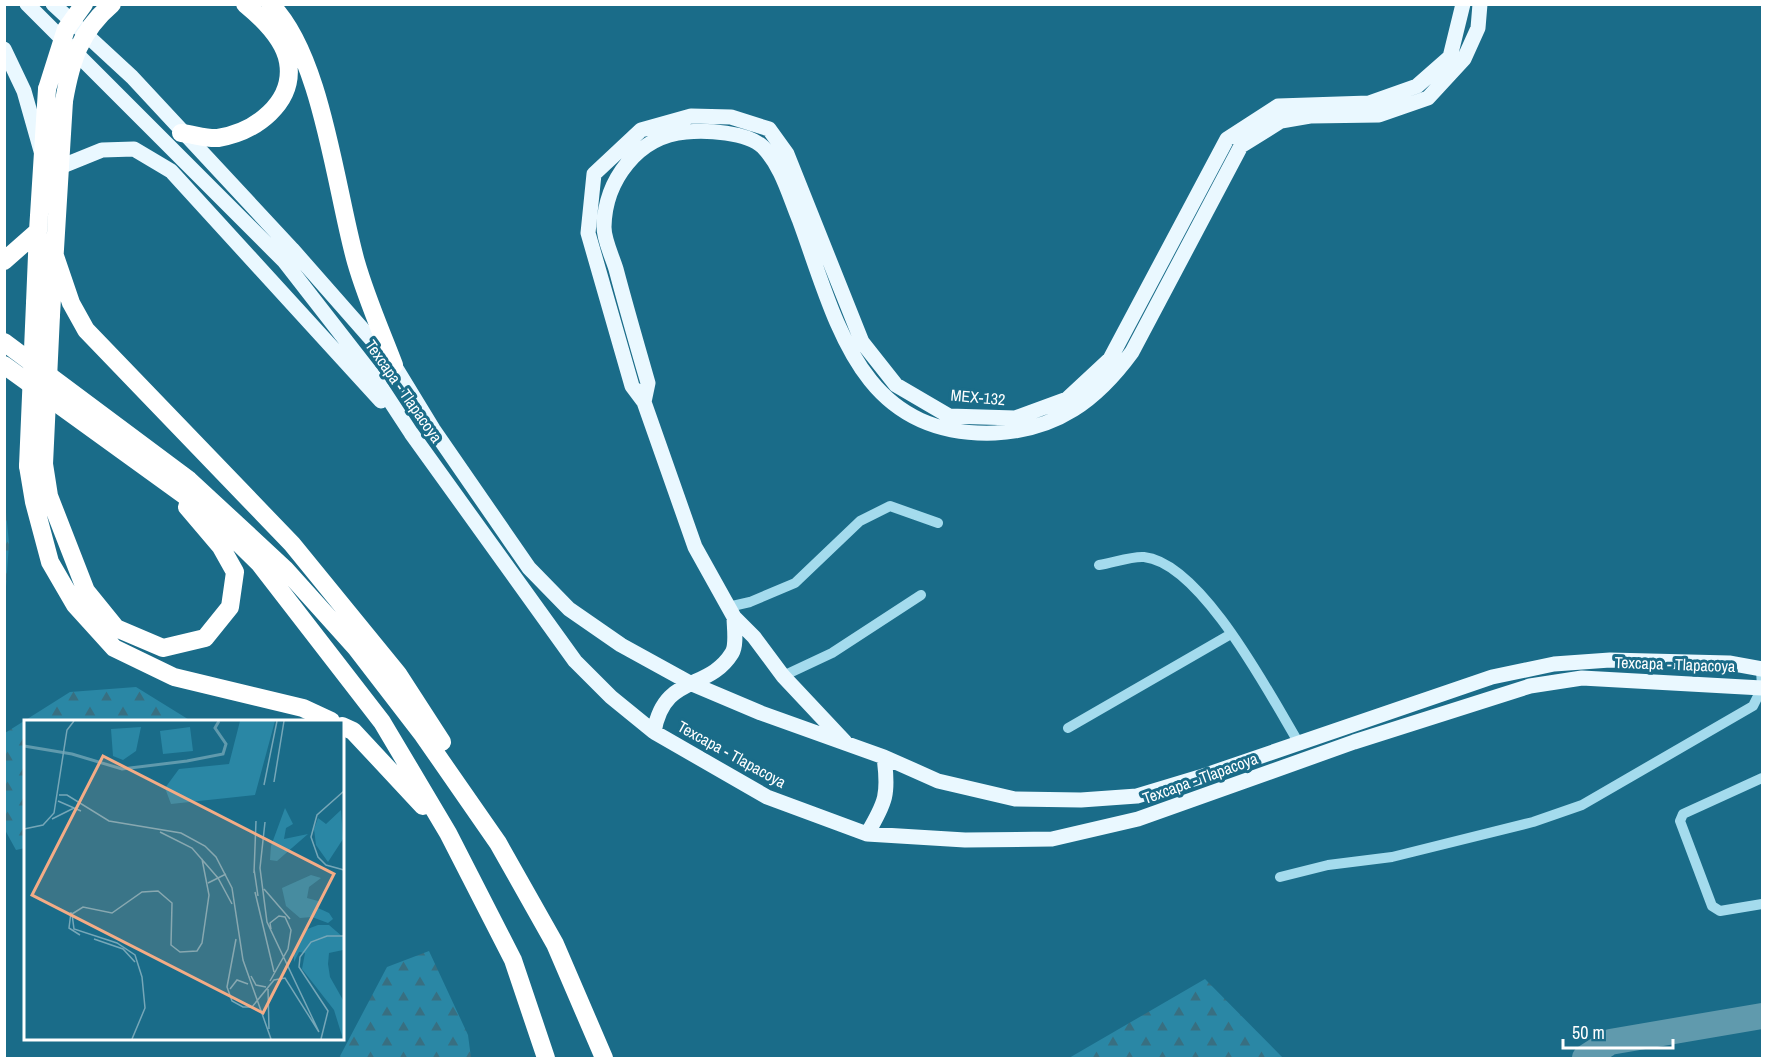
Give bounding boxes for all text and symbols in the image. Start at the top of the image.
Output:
street label: Texcapa - Tlapacoya [360,335,448,447]
street label: MEX-132 [950,384,1006,410]
street label: Texcapa - Tlapacoya [1614,651,1736,677]
street label: Texcapa - Tlapacoya [674,715,791,793]
inset map [24,720,344,1039]
street label: Texcapa - Tlapacoya [1139,747,1261,809]
scale bar [1563,1012,1672,1050]
text: 50 m [1572,1020,1605,1045]

